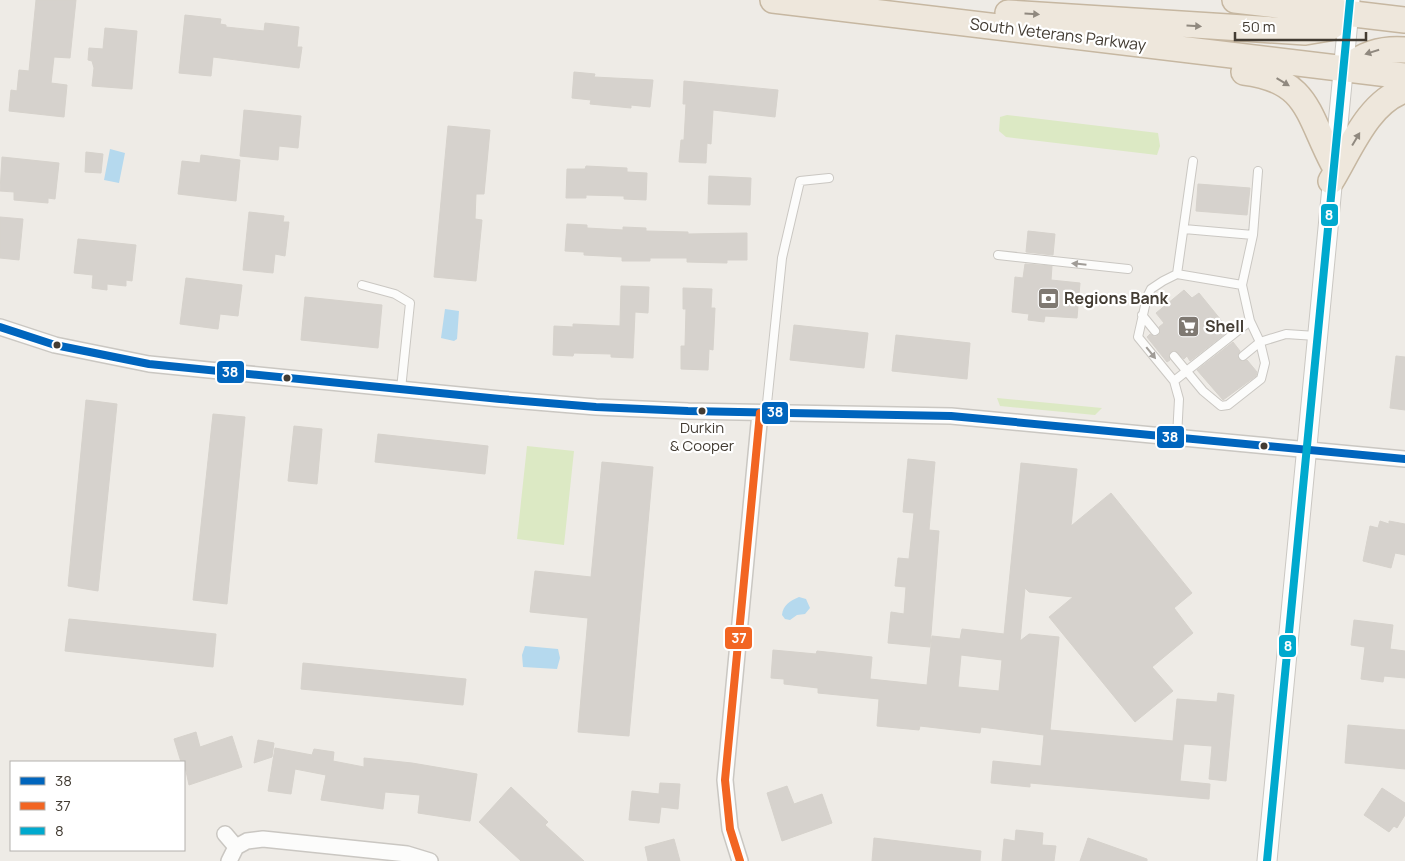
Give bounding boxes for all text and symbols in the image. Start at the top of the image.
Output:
scale bar [1235,10,1366,42]
one-way arrow [1024,11,1040,19]
street label: South Veterans Parkway [969,12,1148,56]
text: 50 m [1242,16,1276,37]
one-way arrow [1186,22,1202,30]
one-way arrow [1364,49,1379,57]
one-way arrow [1276,78,1289,87]
one-way arrow [1352,133,1361,146]
line badge: 8 [1320,203,1339,227]
text: 8 [1325,205,1333,224]
one-way arrow [1071,260,1087,268]
bank icon: Regions Bank [1036,286,1060,310]
place label: Regions Bank [1064,287,1169,309]
supermarket icon: Shell [1177,314,1201,338]
place label: Shell [1205,315,1244,337]
unlabelled marker [52,340,62,350]
one-way arrow [1146,347,1157,360]
line badge: 38 [216,360,245,384]
text: 38 [222,362,238,381]
unlabelled marker [282,373,292,383]
line badge: 38 [761,401,789,425]
text: 38 [767,402,783,421]
marker: Durkin & Cooper [697,406,707,416]
place label: Durkin & Cooper [670,417,735,456]
line badge: 38 [1156,425,1185,449]
text: 38 [1162,427,1178,446]
unlabelled marker [1259,441,1269,451]
line badge: 37 [724,626,753,650]
text: 37 [731,628,747,647]
line badge: 8 [1278,634,1297,658]
text: 8 [1284,636,1292,655]
legend [10,761,185,851]
text: 38 [55,770,72,791]
text: 37 [55,795,71,816]
text: 8 [55,820,64,841]

